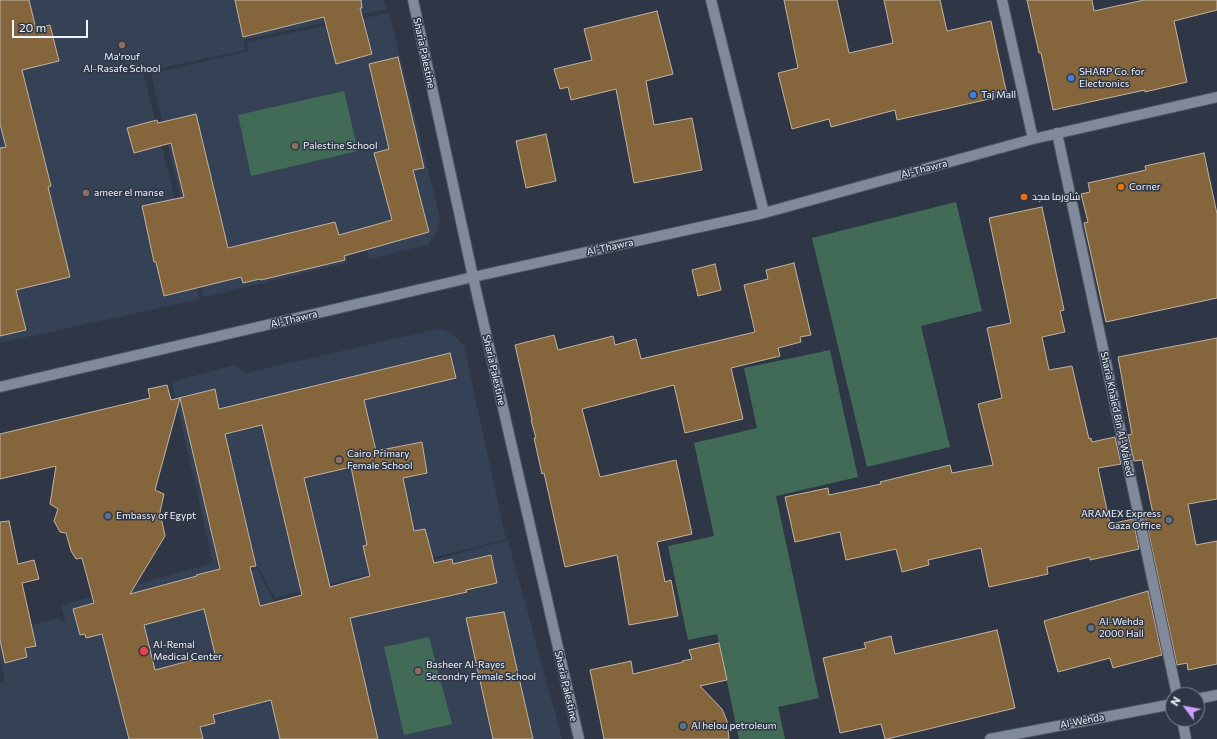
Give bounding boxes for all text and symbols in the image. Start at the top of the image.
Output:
scale bar [14,12,90,38]
street label: Sharia Palestine [411,17,437,89]
text: 20 m [19,20,46,34]
marker: Ma'rouf Al-Rasafe School [117,40,127,50]
place label: Ma'rouf Al-Rasafe School [83,51,161,74]
place label: SHARP Co. for Electronics [1079,66,1145,90]
marker: SHARP Co. for Electronics [1066,73,1076,83]
place label: Taj Mall [981,89,1016,101]
marker: Taj Mall [968,90,978,100]
place label: Palestine School [303,140,377,152]
marker: Palestine School [290,141,300,151]
street label: Al-Thawra [900,157,948,181]
place label: Corner [1129,181,1161,193]
marker: Corner [1116,182,1126,192]
place label: ameer el manse [94,187,164,199]
marker: ameer el manse [81,188,91,198]
place label: شاورما مجد [1032,191,1080,203]
marker: شاورما مجد [1019,192,1029,202]
street label: Al-Thawra [586,236,634,258]
street label: Al-Thawra [270,308,318,330]
street label: Sharia Palestine [480,334,508,406]
street label: Sharia Khaled Bin Al-Waleed [1098,350,1136,478]
place label: Cairo Primary Female School [347,448,413,472]
marker: Cairo Primary Female School [334,455,344,465]
place label: ARAMEX Express Gaza Office [1081,508,1161,532]
place label: Embassy of Egypt [116,510,196,522]
marker: Embassy of Egypt [103,511,113,521]
marker: ARAMEX Express Gaza Office [1164,515,1174,525]
place label: Al-Wehda 2000 Hall [1099,616,1144,640]
marker: Al-Wehda 2000 Hall [1086,623,1096,633]
place label: Al-Remal Medical Center [153,639,222,662]
marker: Al-Remal Medical Center [138,645,150,657]
street label: Sharia Palestine [552,650,580,722]
place label: Basheer Al-Rayes Secondry Female School [426,659,536,682]
marker: Basheer Al-Rayes Secondry Female School [413,666,423,676]
north arrow [1165,687,1205,727]
text: N [1168,694,1183,708]
street label: Al-Wehda [1059,711,1105,731]
place label: Al helou petroleum [691,720,777,732]
marker: Al helou petroleum [678,721,688,731]

